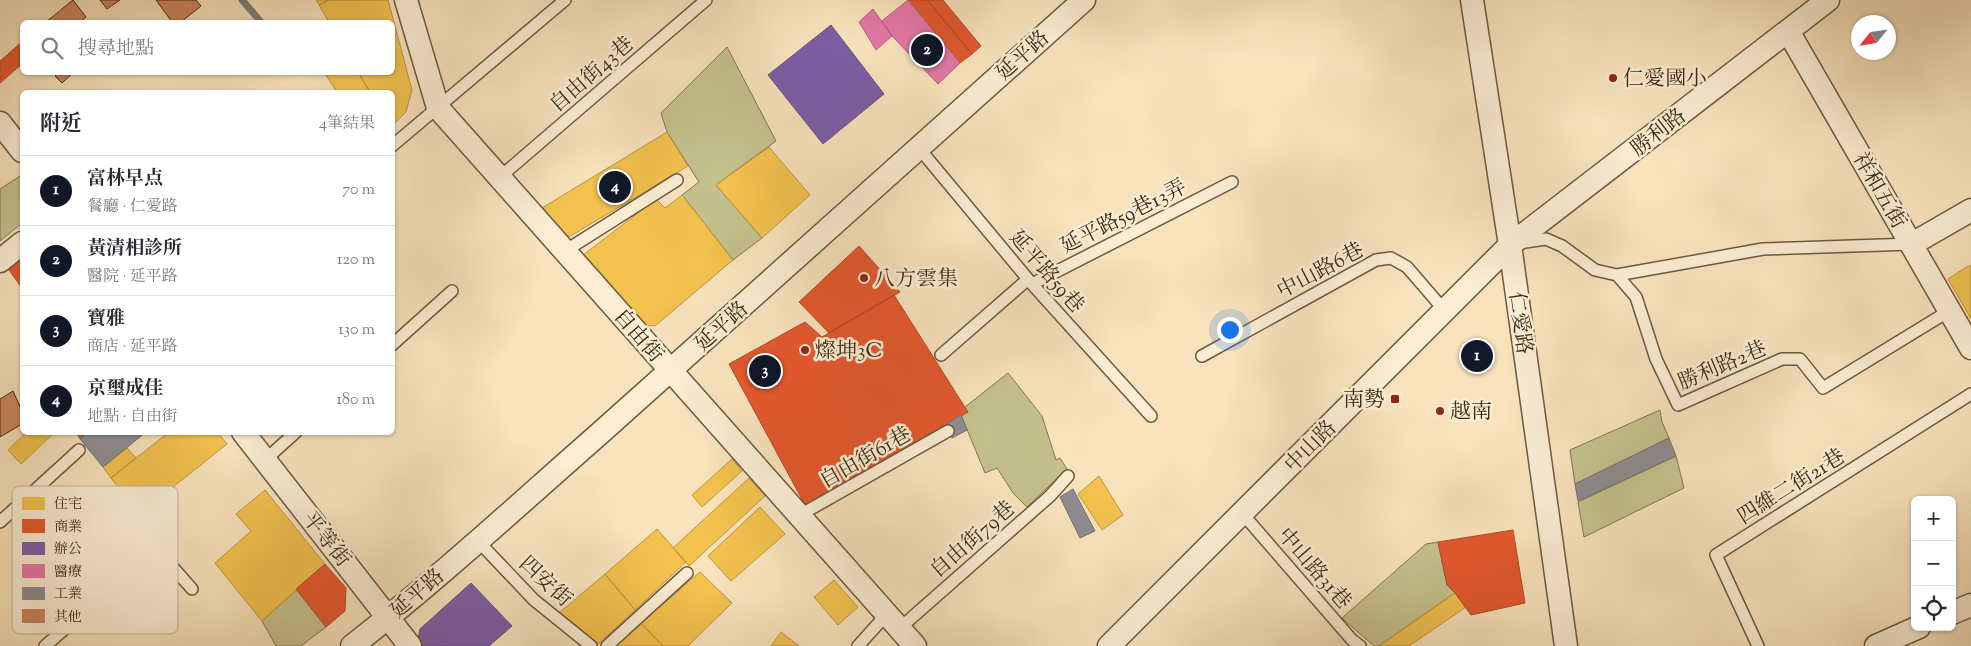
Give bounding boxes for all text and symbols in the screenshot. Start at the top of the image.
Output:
north arrow [1851,15,1896,60]
search box [20,20,395,75]
street label: 延平路 [990,24,1057,89]
street label: 自由街43巷 [544,30,641,121]
pin: 2 [911,31,943,69]
icon: search [38,34,66,62]
text: 搜尋地點 [78,36,154,63]
place label: 仁愛國小 [1623,65,1707,95]
marker: 仁愛國小 [1607,72,1619,84]
street label: 勝利路 [1625,102,1693,165]
text: 附近 [40,110,82,140]
text: 4筆結果 [319,113,375,136]
street label: 祥和五街 [1844,147,1912,235]
text: 富林早点 [87,166,163,193]
pin: 4 [599,168,631,206]
street label: 延平路59巷13弄 [1056,173,1192,262]
text: 1 [53,179,59,202]
text: 70 m [342,179,375,202]
text: 餐廳 · 仁愛路 [87,196,178,219]
street label: 延平路59巷 [1001,224,1090,320]
text: 黃清相診所 [87,236,182,263]
street label: 中山路6巷 [1272,236,1370,307]
text: 2 [52,249,60,272]
text: 120 m [337,249,375,272]
place label: 八方雲集 [874,265,958,295]
text: 醫院 · 延平路 [87,266,178,289]
marker: 八方雲集 [858,272,870,284]
street label: 仁愛路 [1500,290,1538,357]
street label: 延平路 [689,295,756,360]
street label: 自由街 [606,303,669,370]
text: 寶雅 [87,306,125,333]
your location [1217,317,1243,343]
text: 3 [53,319,59,342]
text: 130 m [338,319,375,342]
street label: 勝利路2巷 [1674,335,1772,399]
text: 商店 · 延平路 [87,336,178,359]
place label: 燦坤3C [815,337,882,367]
pin: 1 [1461,337,1493,375]
marker: 燦坤3C [799,344,811,356]
pin: 3 [749,352,781,390]
text: 京璽成佳 [87,376,163,403]
place label: 南勢 [1343,386,1385,416]
text: 4 [52,389,60,412]
text: 180 m [336,389,375,412]
marker: 南勢 [1389,393,1401,405]
place label: 越南 [1450,398,1492,428]
marker: 越南 [1434,405,1446,417]
text: 地點 · 自由街 [87,406,178,429]
street label: 中山路 [1279,415,1344,480]
street label: 自由街61巷 [815,420,917,497]
street label: 四維二街21巷 [1732,443,1852,533]
legend [12,486,178,634]
text: 住宅 [54,495,82,515]
street label: 自由街79巷 [924,495,1023,586]
map controls [1911,496,1956,631]
button: + [1911,496,1956,541]
street label: 平等街 [294,506,357,574]
text: 商業 [54,518,82,538]
street label: 中山路31巷 [1269,522,1357,617]
text: 辦公 [54,540,82,560]
button: − [1911,541,1956,586]
street label: 四安街 [511,550,578,615]
text: 醫療 [54,563,82,583]
street label: 延平路 [385,563,452,626]
text: 工業 [54,585,82,605]
button: locate [1911,586,1956,631]
text: 其他 [54,608,82,628]

